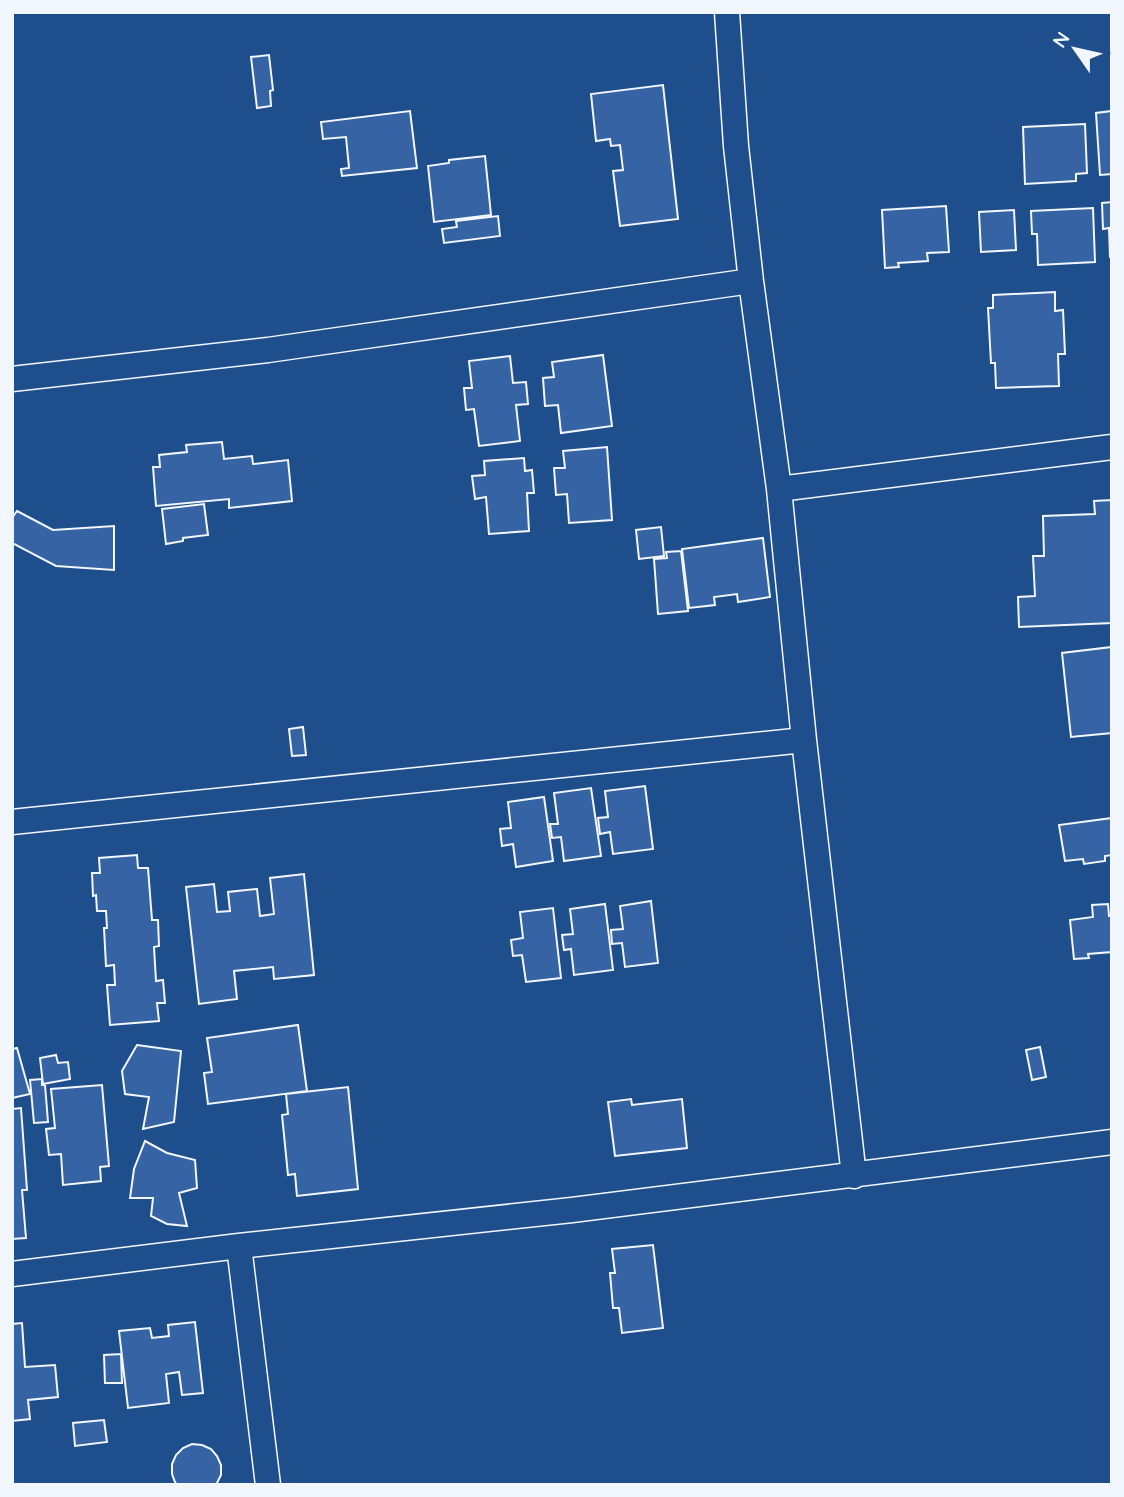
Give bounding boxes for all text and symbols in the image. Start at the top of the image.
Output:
north arrow [1040,14,1110,84]
text: N [1047,27,1075,52]

